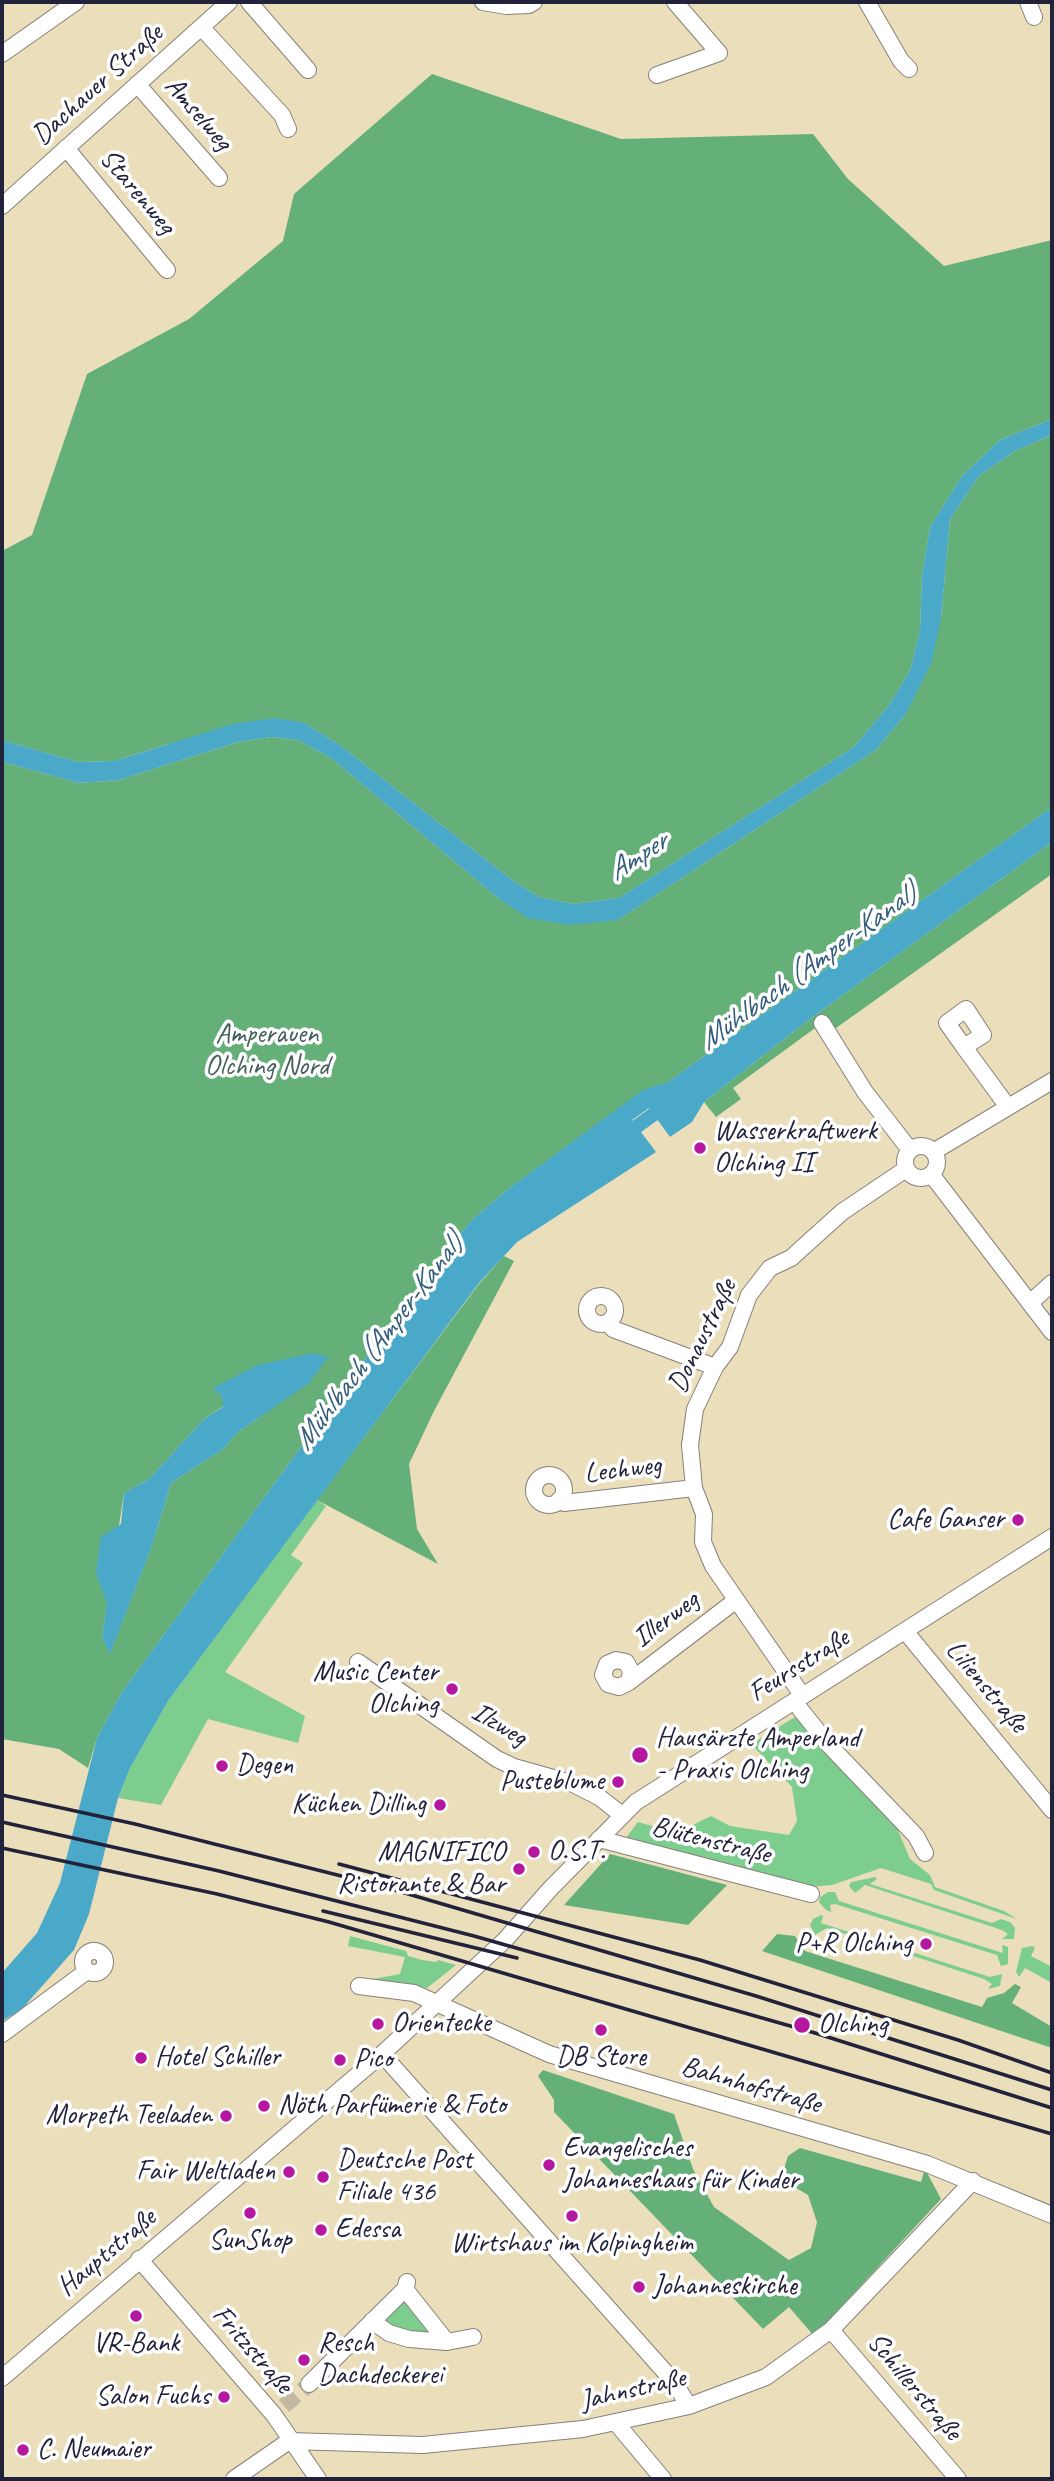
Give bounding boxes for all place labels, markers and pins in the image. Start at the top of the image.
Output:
place label: Wasserkraftwerk Olching II [714,1115,877,1181]
marker: Wasserkraftwerk Olching II [692,1140,708,1156]
place label: Cafe Ganser [887,1503,1004,1537]
marker: Cafe Ganser [1010,1512,1026,1528]
place label: Music Center Olching [313,1656,438,1722]
marker: Music Center Olching [444,1681,460,1697]
place label: Hausärzte Amperland - Praxis Olching [656,1722,859,1788]
marker: Hausärzte Amperland - Praxis Olching [630,1745,650,1765]
place label: Degen [236,1749,293,1783]
marker: Degen [214,1758,230,1774]
place label: Pusteblume [500,1765,604,1799]
marker: Pusteblume [610,1774,626,1790]
place label: Küchen Dilling [291,1788,426,1822]
marker: Küchen Dilling [432,1797,448,1813]
place label: O.S.T. [548,1835,605,1869]
place label: MAGNIFICO Ristorante & Bar [337,1836,505,1902]
marker: O.S.T. [526,1844,542,1860]
marker: MAGNIFICO Ristorante & Bar [511,1861,527,1877]
place label: P+R Olching [795,1927,912,1961]
marker: P+R Olching [918,1936,934,1952]
place label: Orientecke [392,2007,491,2041]
place label: Olching [818,2008,887,2042]
marker: Olching [792,2015,812,2035]
marker: Orientecke [370,2016,386,2032]
marker: DB Store [593,2022,609,2038]
place label: Hotel Schiller [155,2041,280,2075]
place label: DB Store [556,2041,646,2075]
place label: Pico [354,2043,392,2077]
marker: Hotel Schiller [133,2050,149,2066]
marker: Pico [332,2052,348,2068]
place label: Nöth Parfümerie & Foto [278,2089,506,2123]
marker: Nöth Parfümerie & Foto [256,2098,272,2114]
place label: Morpeth Teeladen [46,2099,212,2133]
marker: Morpeth Teeladen [218,2108,234,2124]
place label: Evangelisches Johanneshaus für Kinder [563,2132,798,2198]
place label: Deutsche Post Filiale 436 [337,2144,472,2210]
place label: Fair Weltladen [136,2155,275,2189]
marker: Evangelisches Johanneshaus für Kinder [541,2157,557,2173]
marker: Fair Weltladen [281,2164,297,2180]
marker: Deutsche Post Filiale 436 [315,2169,331,2185]
marker: SunShop [242,2205,258,2221]
marker: Wirtshaus im Kolpingheim [564,2208,580,2224]
place label: Edessa [335,2213,400,2247]
marker: Edessa [313,2222,329,2238]
place label: SunShop [209,2224,291,2258]
place label: Wirtshaus im Kolpingheim [451,2227,693,2261]
place label: Johanneskirche [653,2270,797,2304]
marker: Johanneskirche [631,2279,647,2295]
marker: VR-Bank [128,2308,144,2324]
place label: VR-Bank [93,2327,179,2361]
place label: Resch Dachdeckerei [318,2327,443,2393]
marker: Resch Dachdeckerei [296,2352,312,2368]
place label: Salon Fuchs [95,2380,210,2414]
marker: Salon Fuchs [216,2389,232,2405]
place label: C. Neumaier [37,2433,151,2467]
marker: C. Neumaier [15,2442,31,2458]

